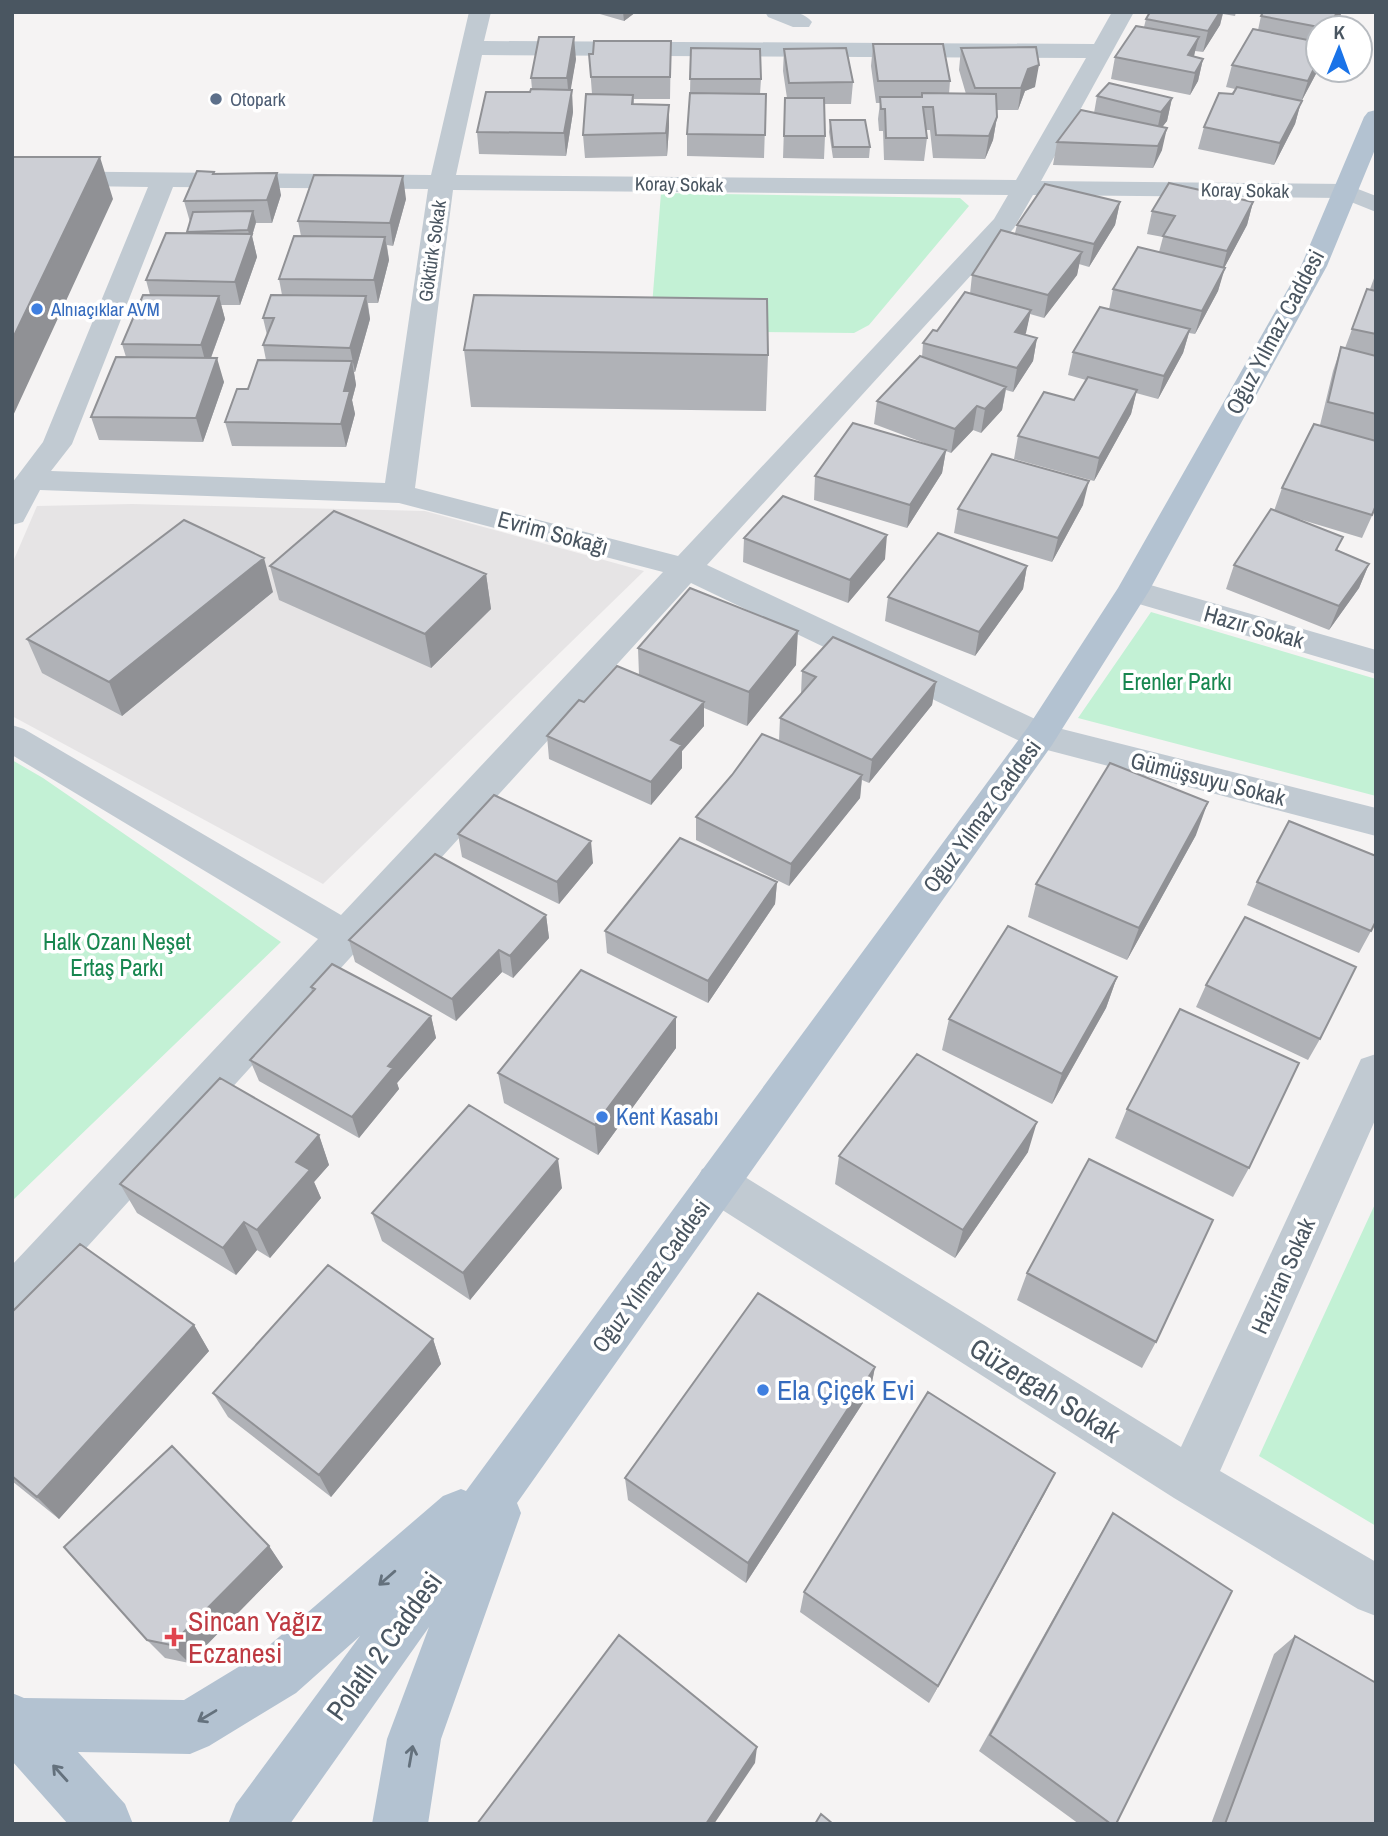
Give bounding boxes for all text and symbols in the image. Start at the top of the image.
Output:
north arrow [1304,14,1374,84]
text: K [1333,19,1346,45]
place label: Otopark [230,86,286,112]
marker: Otopark [208,91,224,107]
street label: Koray Sokak [635,170,724,198]
street label: Koray Sokak [1201,176,1290,204]
street label: Göktürk Sokak [412,198,452,303]
street label: Oğuz Yılmaz Caddesi [1218,244,1331,420]
place label: Alnıaçıklar AVM [50,296,160,322]
marker: Alnıaçıklar AVM [29,301,45,317]
street label: Evrim Sokağı [494,503,612,562]
street label: Hazır Sokak [1200,597,1308,656]
park label: Erenler Parkı [1122,666,1232,697]
street label: Oğuz Yılmaz Caddesi [915,733,1048,899]
street label: Gümüşsuyu Sokak [1128,744,1289,813]
park label: Halk Ozanı Neşet Ertaş Parkı [43,926,191,983]
place label: Kent Kasabı [616,1101,719,1132]
marker: Kent Kasabı [594,1109,610,1125]
street label: Oğuz Yılmaz Caddesi [584,1193,717,1359]
street label: Haziran Sokak [1243,1212,1322,1339]
street label: Güzergah Sokak [962,1329,1128,1452]
place label: Ela Çiçek Evi [777,1371,915,1409]
marker: Ela Çiçek Evi [755,1382,771,1398]
street label: Polatlı 2 Caddesi [317,1564,451,1728]
one-way arrow [378,1570,396,1586]
place label: Sincan Yağız Eczanesi [188,1602,323,1672]
marker: Sincan Yağız Eczanesi [166,1629,182,1645]
one-way arrow [198,1709,218,1723]
one-way arrow [405,1746,418,1768]
one-way arrow [52,1764,68,1782]

